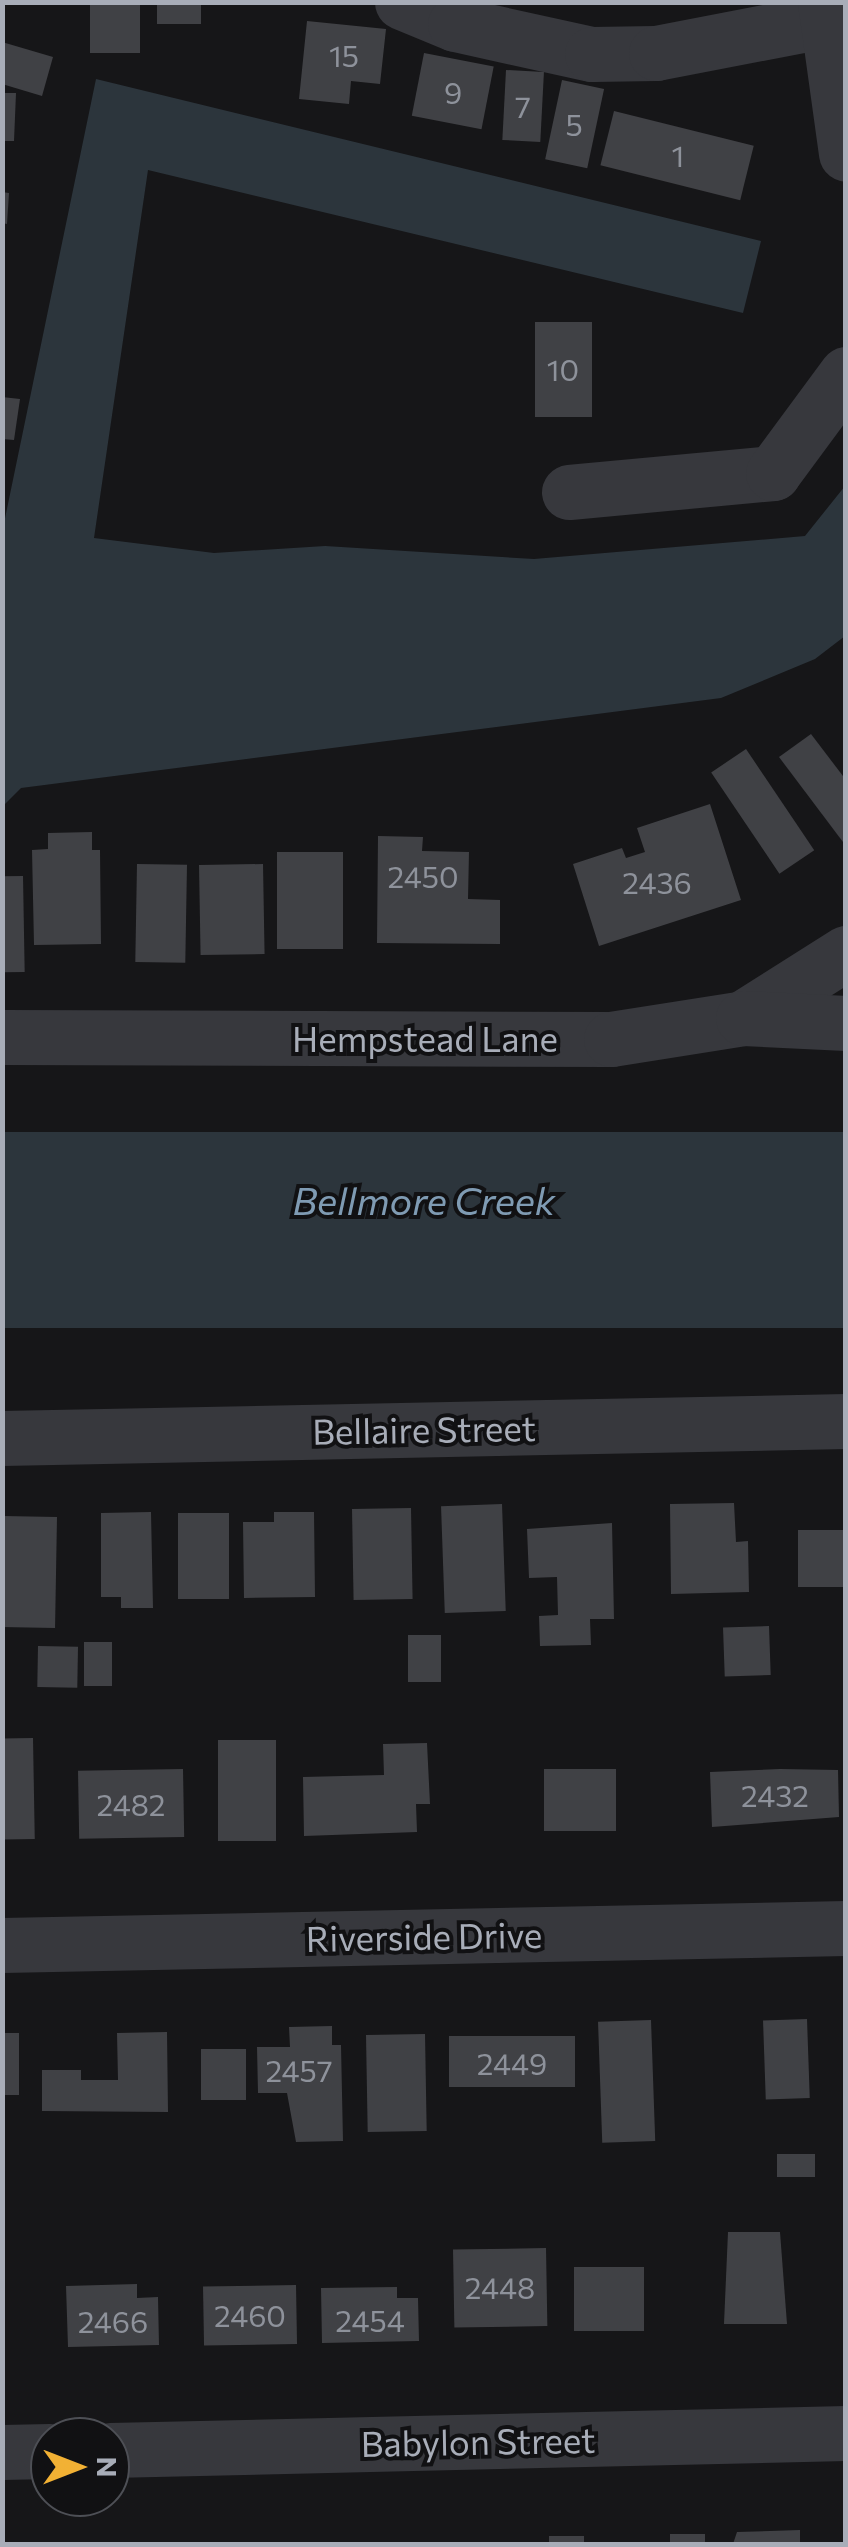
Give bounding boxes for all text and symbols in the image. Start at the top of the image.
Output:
house number: 15 [329,37,359,73]
house number: 9 [444,74,462,110]
house number: 7 [515,88,531,124]
house number: 5 [565,106,583,142]
house number: 1 [672,137,684,173]
house number: 10 [547,351,579,387]
house number: 2450 [388,858,458,894]
house number: 2436 [622,864,692,900]
street label: Hempstead Lane [292,1017,558,1059]
water label: Bellmore Creek [293,1177,555,1223]
street label: Bellaire Street [312,1406,536,1452]
house number: 2432 [741,1777,809,1813]
house number: 2482 [97,1786,165,1822]
street label: Riverside Drive [305,1913,543,1959]
house number: 2449 [477,2045,547,2081]
house number: 2457 [265,2052,333,2088]
house number: 2448 [465,2269,535,2305]
house number: 2460 [214,2297,286,2333]
house number: 2454 [335,2302,405,2338]
house number: 2466 [78,2303,148,2339]
north arrow [30,2417,130,2517]
street label: Babylon Street [360,2418,596,2464]
text: N [91,2457,125,2478]

